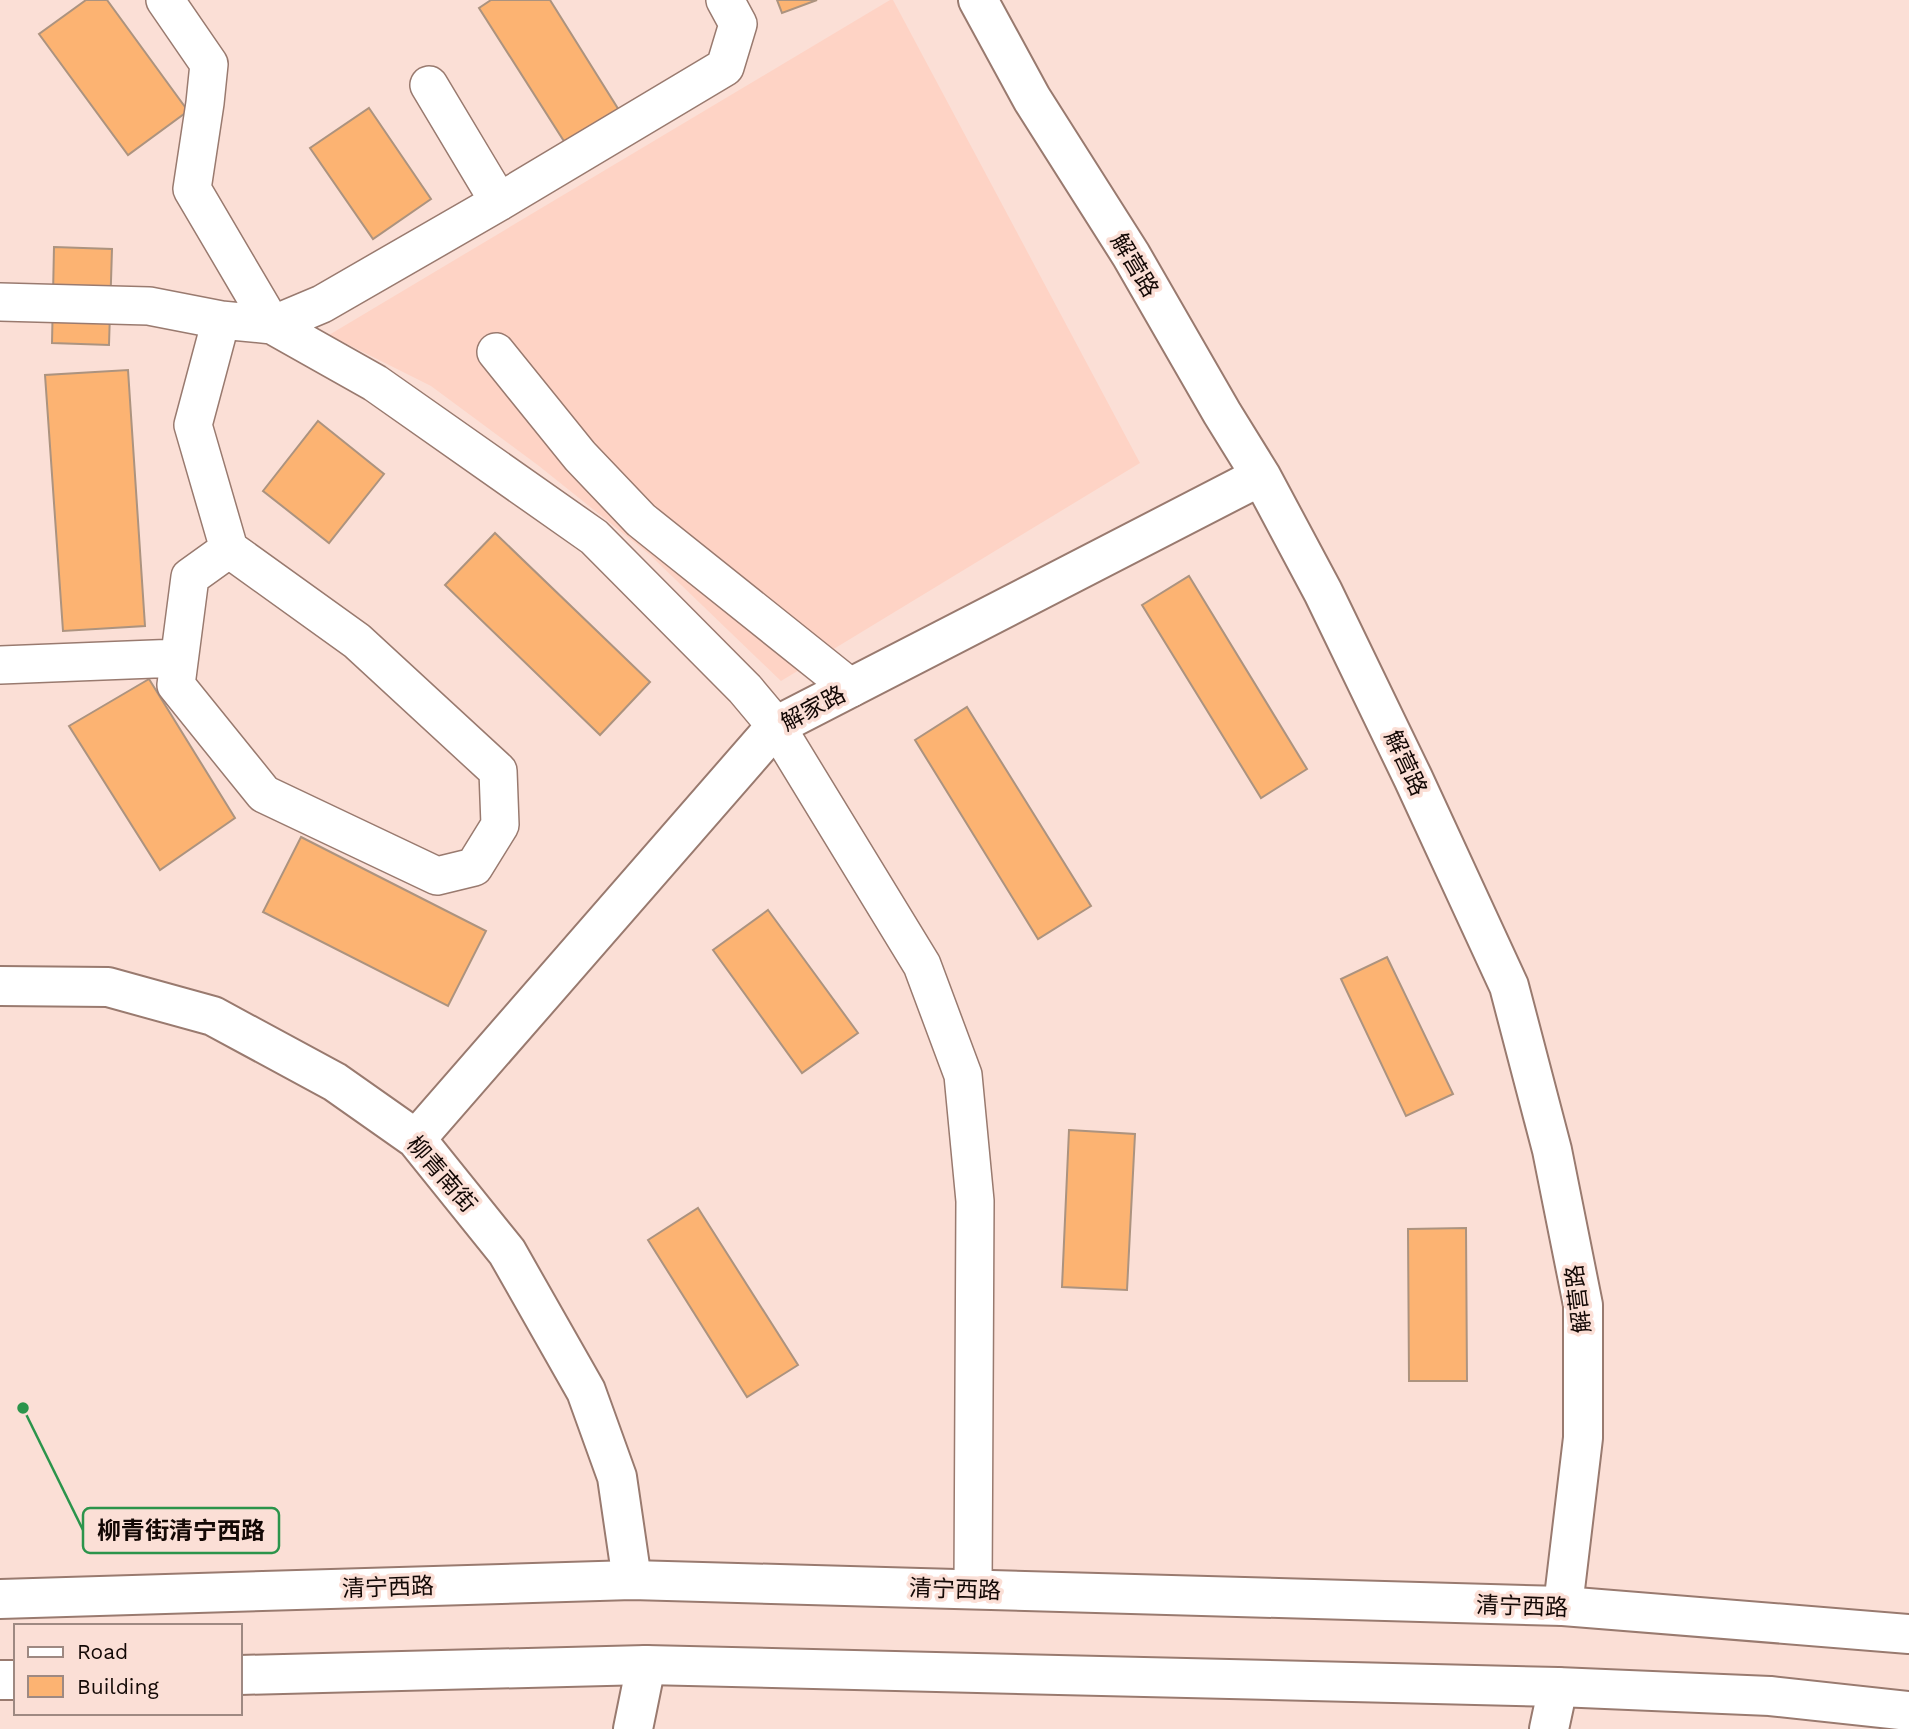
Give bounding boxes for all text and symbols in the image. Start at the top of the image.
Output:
street label: 解营路 [1105,229,1164,302]
street label: 解家路 [776,680,850,737]
street label: 解营路 [1379,726,1432,800]
street label: 柳青南街 [401,1131,482,1218]
street label: 解营路 [1561,1263,1596,1335]
callout: 柳青街清宁西路 [83,1508,279,1553]
text: 柳青街清宁西路 [97,1517,265,1545]
street label: 清宁西路 [342,1572,434,1603]
street label: 清宁西路 [909,1574,1001,1605]
street label: 清宁西路 [1476,1591,1568,1622]
legend [14,1624,242,1715]
text: Road [77,1639,128,1664]
text: Building [77,1674,159,1699]

